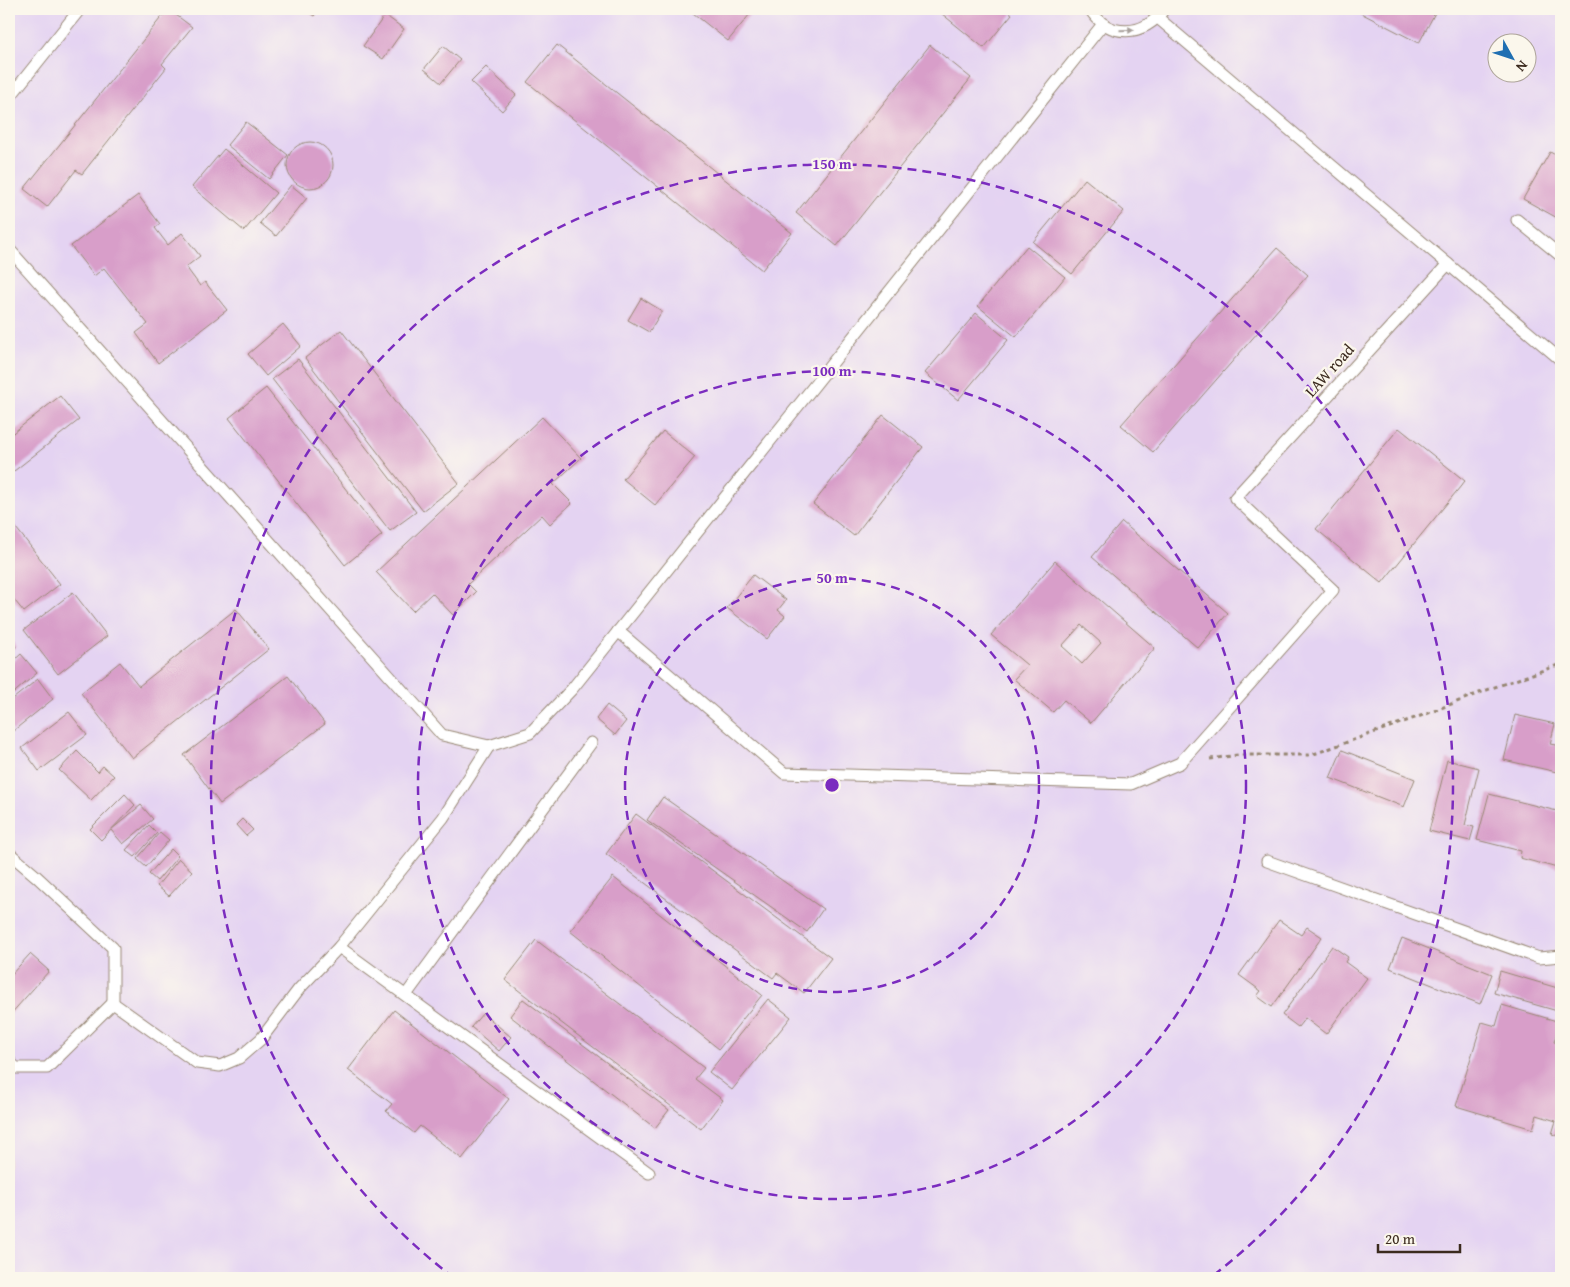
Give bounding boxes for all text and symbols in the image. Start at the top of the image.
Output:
one-way arrow [1119,26,1135,34]
north arrow [1488,32,1538,82]
text: N [1511,56,1533,77]
text: 150 m [812,153,852,174]
street label: LAW road [1299,338,1360,402]
text: 100 m [812,360,852,381]
text: 50 m [816,567,848,588]
centre of rings [823,776,841,794]
scale bar [1378,1222,1460,1254]
text: 20 m [1385,1228,1416,1249]

